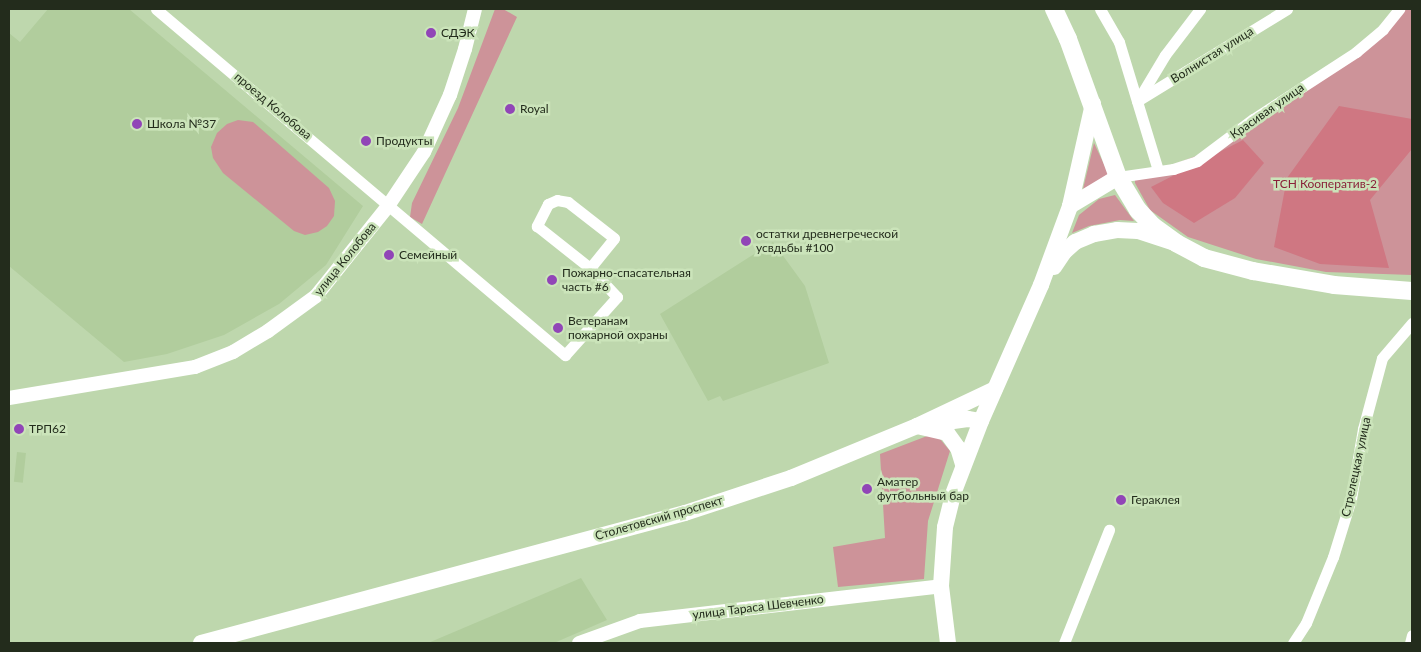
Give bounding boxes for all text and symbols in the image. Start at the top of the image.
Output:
street label: Волнистая улица [1168,24,1256,86]
place label: СДЭК [441,26,475,40]
marker: СДЭК [425,27,437,39]
street label: проезд Колобова [232,70,314,142]
street label: Красивая улица [1227,80,1307,142]
place label: Royal [520,102,549,116]
marker: Royal [504,103,516,115]
place label: Школа №37 [147,117,216,131]
marker: Школа №37 [131,118,143,130]
place label: Продукты [376,134,432,148]
marker: Продукты [360,135,372,147]
park label: ТСН Кооператив-2 [1273,177,1377,191]
street label: улица Колобова [311,220,379,298]
place label: остатки древнегреческой усвдьбы #100 [756,227,898,255]
marker: остатки древнегреческой усвдьбы #100 [740,235,752,247]
place label: Семейный [399,248,457,262]
marker: Семейный [383,249,395,261]
place label: Пожарно-спасательная часть #6 [562,266,691,294]
marker: Пожарно-спасательная часть #6 [546,274,558,286]
place label: Ветеранам пожарной охраны [568,314,668,342]
marker: Ветеранам пожарной охраны [552,322,564,334]
street label: Стрелецкая улица [1338,416,1374,518]
place label: ТРП62 [29,422,66,436]
marker: ТРП62 [13,423,25,435]
place label: Аматер футбольный бар [877,475,969,503]
marker: Аматер футбольный бар [861,483,873,495]
street label: Столетовский проспект [593,493,725,543]
place label: Гераклея [1131,493,1180,507]
marker: Гераклея [1115,494,1127,506]
street label: улица Тараса Шевченко [692,592,824,622]

